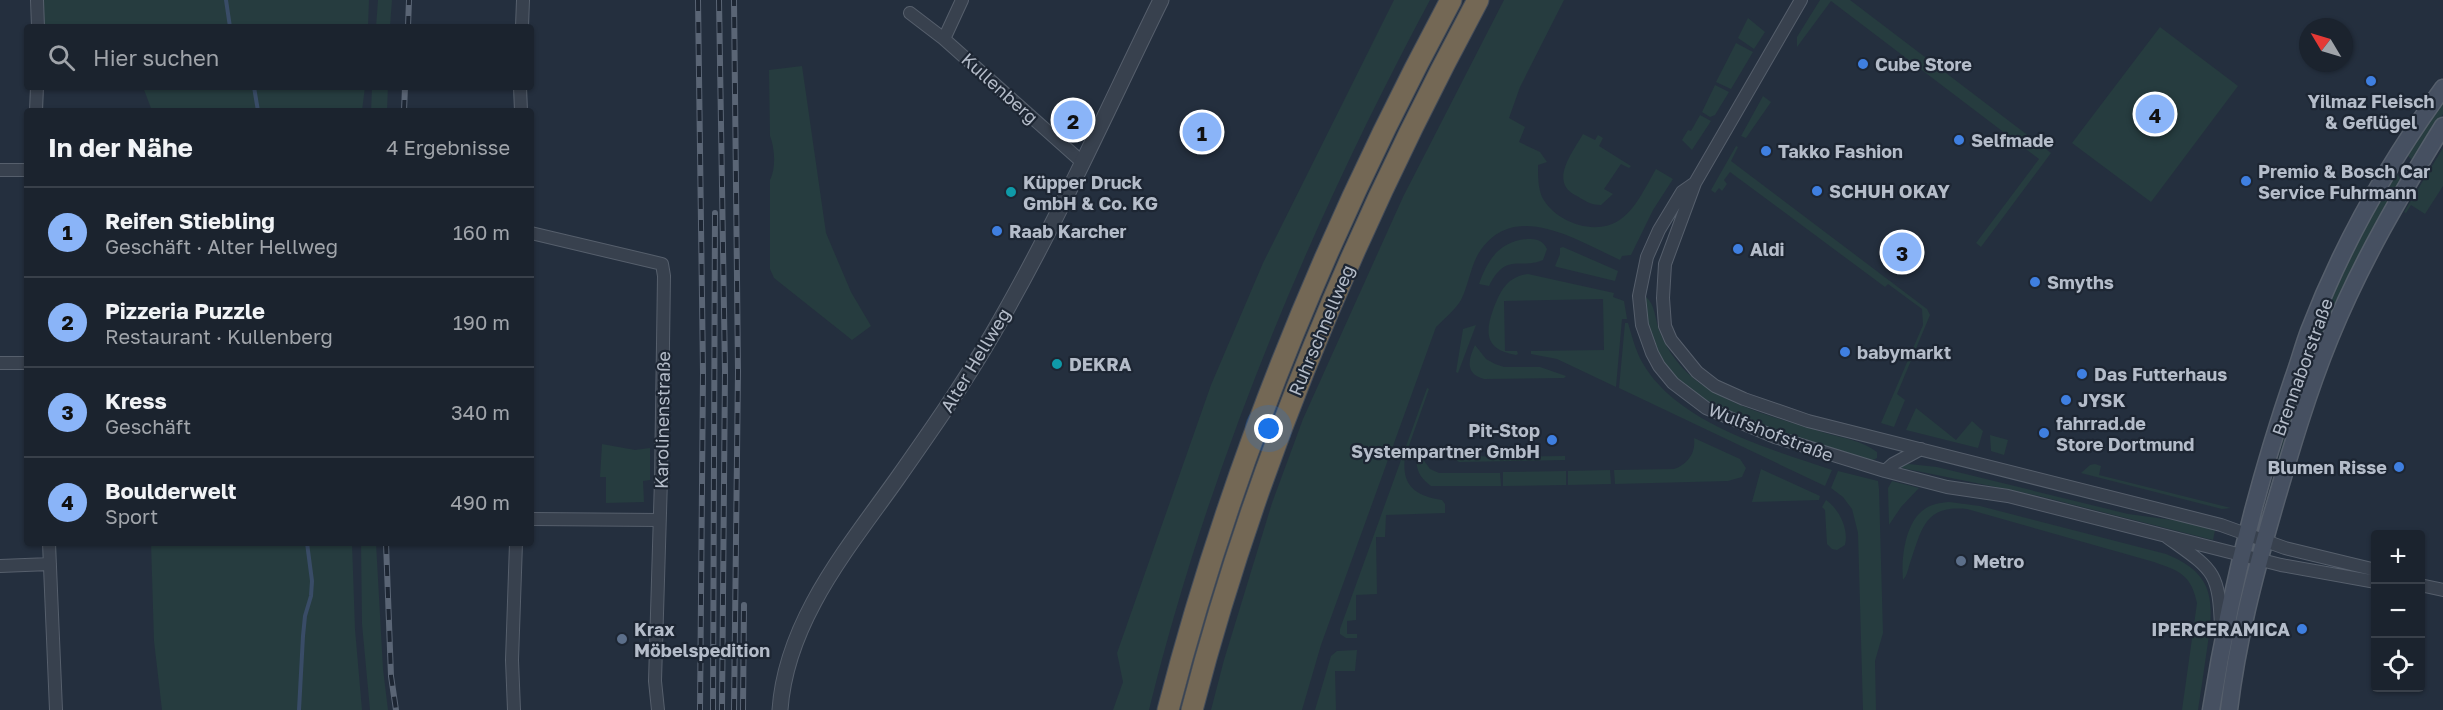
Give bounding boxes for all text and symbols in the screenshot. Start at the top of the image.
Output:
north arrow [2299,18,2353,72]
search box [24,24,534,90]
icon: search [45,41,78,74]
text: Hier suchen [93,44,219,71]
street label: Kullenberg [957,48,1043,128]
place label: Cube Store [1875,53,1972,75]
marker: Cube Store [1856,57,1870,71]
marker: Yilmaz Fleisch & Geflügel [2364,74,2378,88]
place label: Yilmaz Fleisch & Geflügel [2308,90,2435,133]
pin: 4 [2136,92,2174,136]
pin: 2 [1054,98,1092,142]
pin: 1 [1182,110,1222,154]
place label: Selfmade [1971,129,2054,151]
text: In der Nähe [48,132,193,163]
marker: Selfmade [1952,133,1966,147]
text: 4 Ergebnisse [386,135,510,159]
place label: Takko Fashion [1778,140,1903,162]
marker: Takko Fashion [1759,144,1773,158]
place label: Premio & Bosch Car Service Fuhrmann [2258,160,2430,203]
place label: Küpper Druck GmbH & Co. KG [1023,171,1158,214]
marker: Premio & Bosch Car Service Fuhrmann [2239,174,2253,188]
place label: SCHUH OKAY [1829,180,1950,202]
marker: SCHUH OKAY [1810,184,1824,198]
marker: Küpper Druck GmbH & Co. KG [1004,185,1018,199]
text: Reifen Stiebling [105,207,275,234]
text: 1 [62,220,73,244]
text: 160 m [453,220,510,244]
place label: Raab Karcher [1009,220,1127,242]
marker: Raab Karcher [990,224,1004,238]
pin: 3 [1882,230,1922,274]
text: Geschäft · Alter Hellweg [105,234,338,258]
place label: Aldi [1750,238,1785,260]
marker: Aldi [1731,242,1745,256]
street label: Ruhrschnellweg [1284,261,1358,399]
place label: Smyths [2047,271,2114,293]
marker: Smyths [2028,275,2042,289]
street label: Brennaborstraße [2267,295,2337,439]
text: Pizzeria Puzzle [105,297,265,324]
street label: Alter Hellweg [935,304,1015,416]
text: 2 [61,310,74,334]
text: 190 m [453,310,510,334]
text: Restaurant · Kullenberg [105,324,333,348]
place label: babymarkt [1857,341,1951,363]
marker: babymarkt [1838,345,1852,359]
street label: Karolinenstraße [650,351,674,489]
place label: DEKRA [1069,353,1132,375]
marker: DEKRA [1050,357,1064,371]
place label: Das Futterhaus [2094,363,2227,385]
marker: Das Futterhaus [2075,367,2089,381]
text: Kress [105,387,167,414]
place label: JYSK [2078,389,2125,411]
marker: JYSK [2059,393,2073,407]
street label: Wulfshofstraße [1705,398,1837,466]
text: 3 [61,400,74,424]
text: 340 m [451,400,510,424]
place label: fahrrad.de Store Dortmund [2056,412,2194,455]
text: Geschäft [105,414,191,438]
your location [1254,414,1283,443]
place label: Pit-Stop Systempartner GmbH [1351,419,1540,462]
marker: fahrrad.de Store Dortmund [2037,426,2051,440]
marker: Pit-Stop Systempartner GmbH [1545,433,1559,447]
place label: Blumen Risse [2268,456,2387,478]
marker: Blumen Risse [2392,460,2406,474]
text: Boulderwelt [105,477,236,504]
text: 4 [61,490,74,514]
text: 490 m [451,490,510,514]
text: Sport [105,504,158,528]
map controls [2371,530,2425,692]
button: + [2371,530,2425,584]
place label: Metro [1973,550,2024,572]
marker: Metro [1954,554,1968,568]
button: − [2371,584,2425,638]
place label: Krax Möbelspedition [634,618,770,661]
place label: IPERCERAMICA [2151,618,2290,640]
marker: IPERCERAMICA [2295,622,2309,636]
marker: Krax Möbelspedition [615,632,629,646]
button: locate [2371,638,2425,692]

